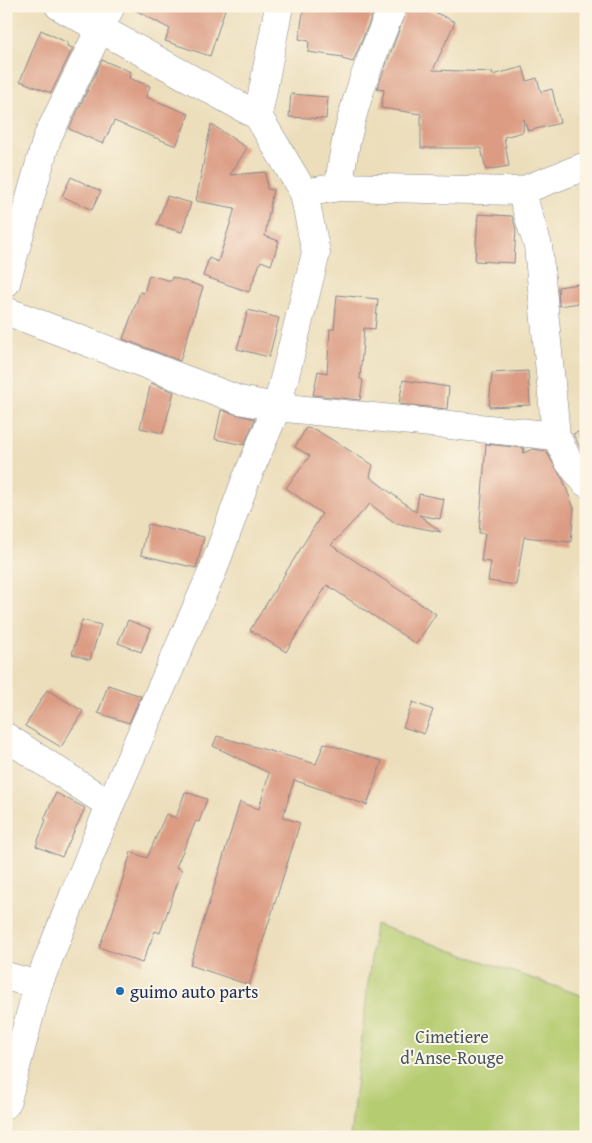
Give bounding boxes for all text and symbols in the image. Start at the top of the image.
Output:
place label: guimo auto parts [130,978,259,1005]
marker: guimo auto parts [114,985,126,997]
park label: Cimetiere d'Anse-Rouge [400,1023,504,1071]

